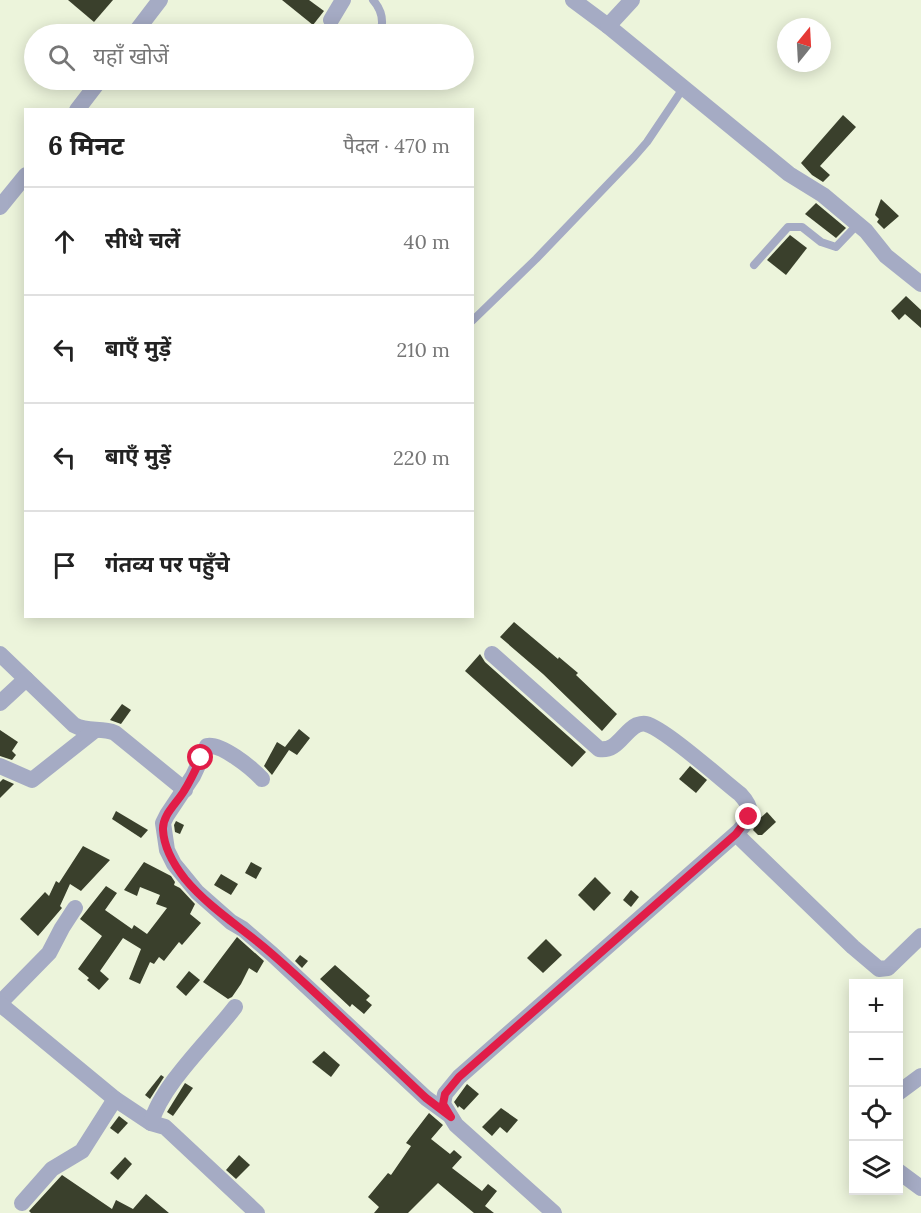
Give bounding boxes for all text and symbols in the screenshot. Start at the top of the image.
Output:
north arrow [777,18,831,72]
search box [24,24,474,90]
icon: search [45,41,78,74]
text: यहाँ खोजें [93,42,169,70]
text: 6 मिनट [48,129,124,162]
text: पैदल · 470 m [343,133,450,158]
icon: ahead [48,225,81,258]
text: सीधे चलें [105,226,180,254]
text: 40 m [404,229,450,254]
icon: left [48,333,81,366]
text: बाएँ मुड़ें [105,334,171,362]
text: 210 m [396,337,450,362]
icon: left [48,441,81,474]
text: बाएँ मुड़ें [105,442,171,470]
text: 220 m [393,445,450,470]
icon: arrive [48,549,81,582]
text: गंतव्य पर पहुँचे [105,550,230,578]
route start [187,744,213,770]
route end [735,803,761,829]
map controls [849,979,903,1195]
button: + [849,979,903,1033]
button: − [849,1033,903,1087]
button: locate [849,1087,903,1141]
button: layers [849,1141,903,1195]

